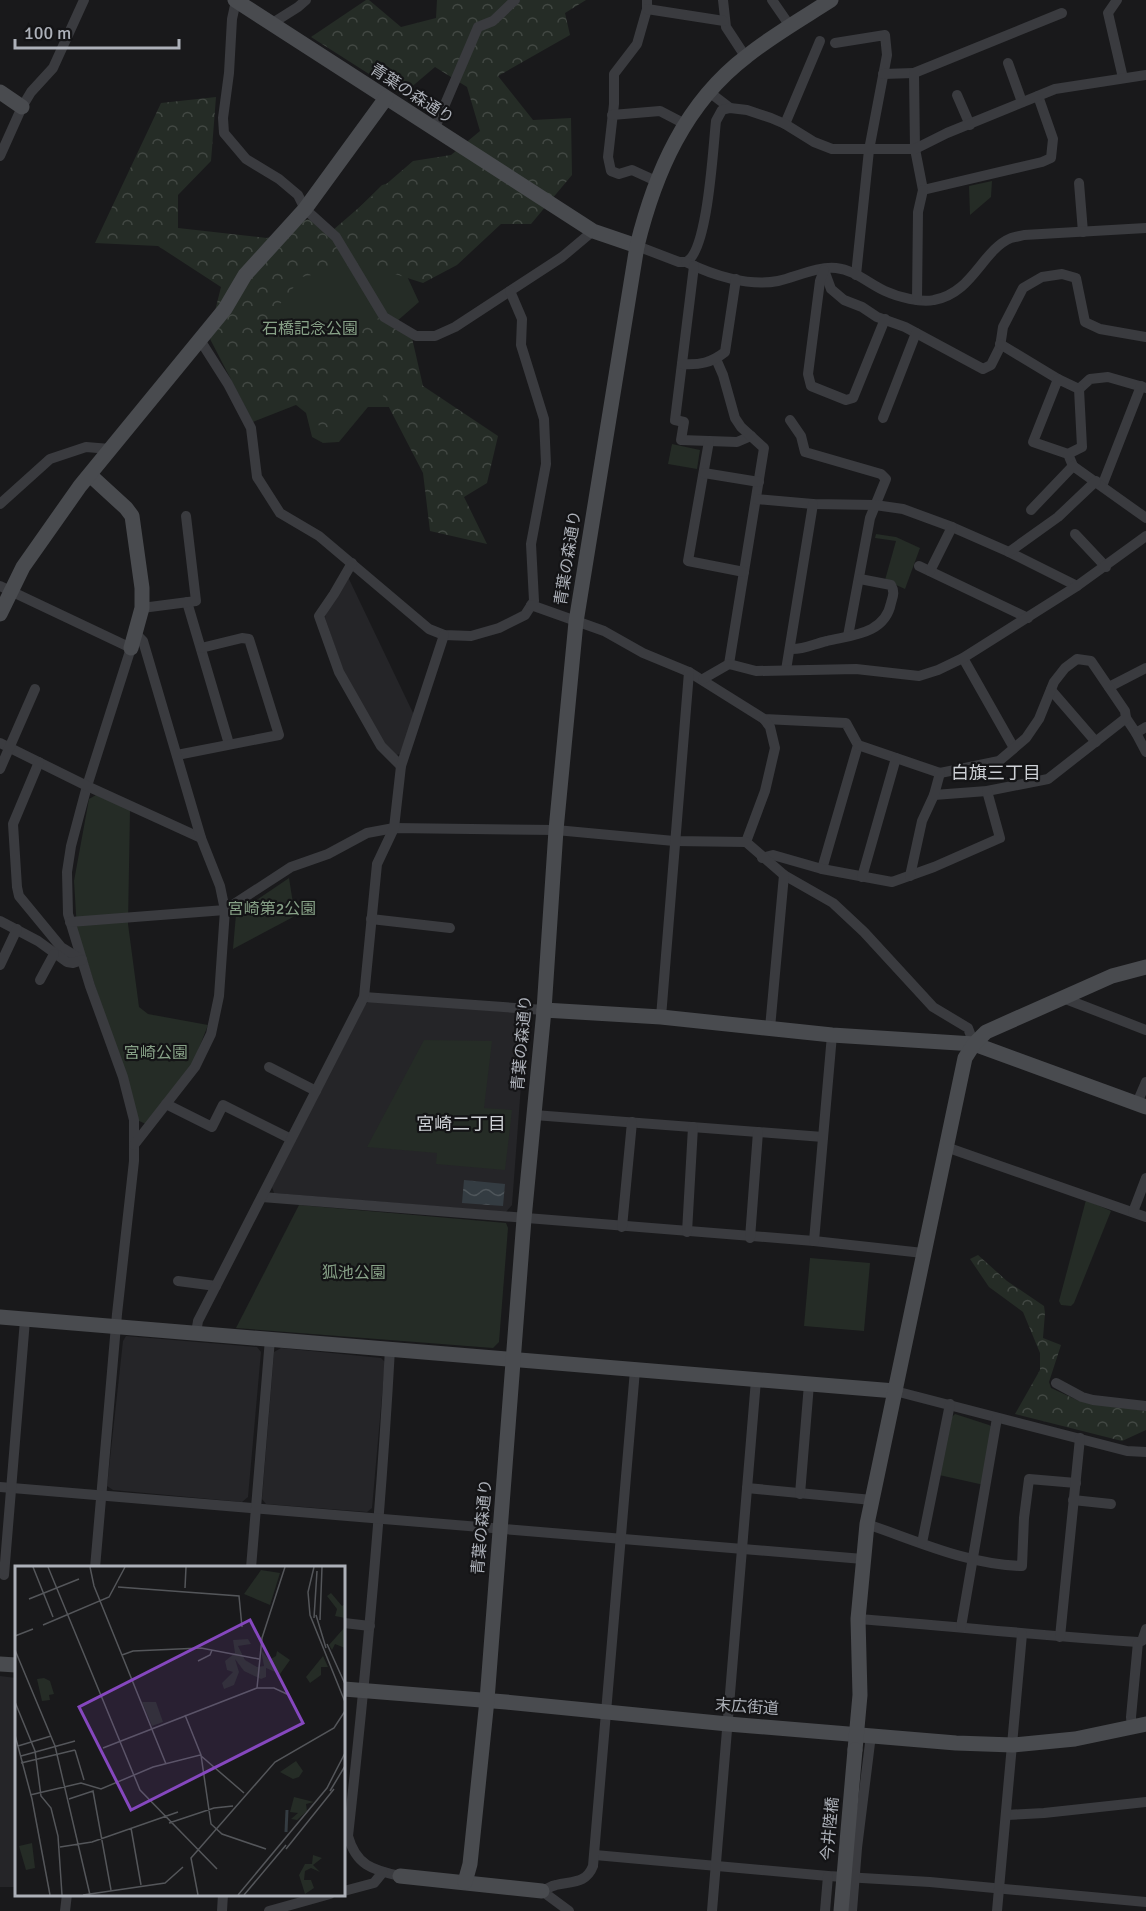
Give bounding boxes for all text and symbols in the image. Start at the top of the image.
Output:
scale bar [15,12,178,50]
text: 100 m [24,22,71,44]
street label: 青葉の森通り [366,59,458,129]
park label: 石橋記念公園 [262,319,358,339]
street label: 青葉の森通り [551,509,585,607]
district label: 白旗三丁目 [951,762,1041,784]
park label: 宮崎第2公園 [228,899,316,919]
street label: 青葉の森通り [508,994,536,1092]
park label: 宮崎公園 [124,1043,188,1063]
district label: 宮崎二丁目 [416,1113,506,1135]
park label: 狐池公園 [322,1263,386,1283]
street label: 青葉の森通り [468,1478,496,1576]
inset map [15,1566,345,1896]
street label: 末広街道 [714,1695,780,1719]
street label: 今井陸橋 [817,1796,843,1862]

